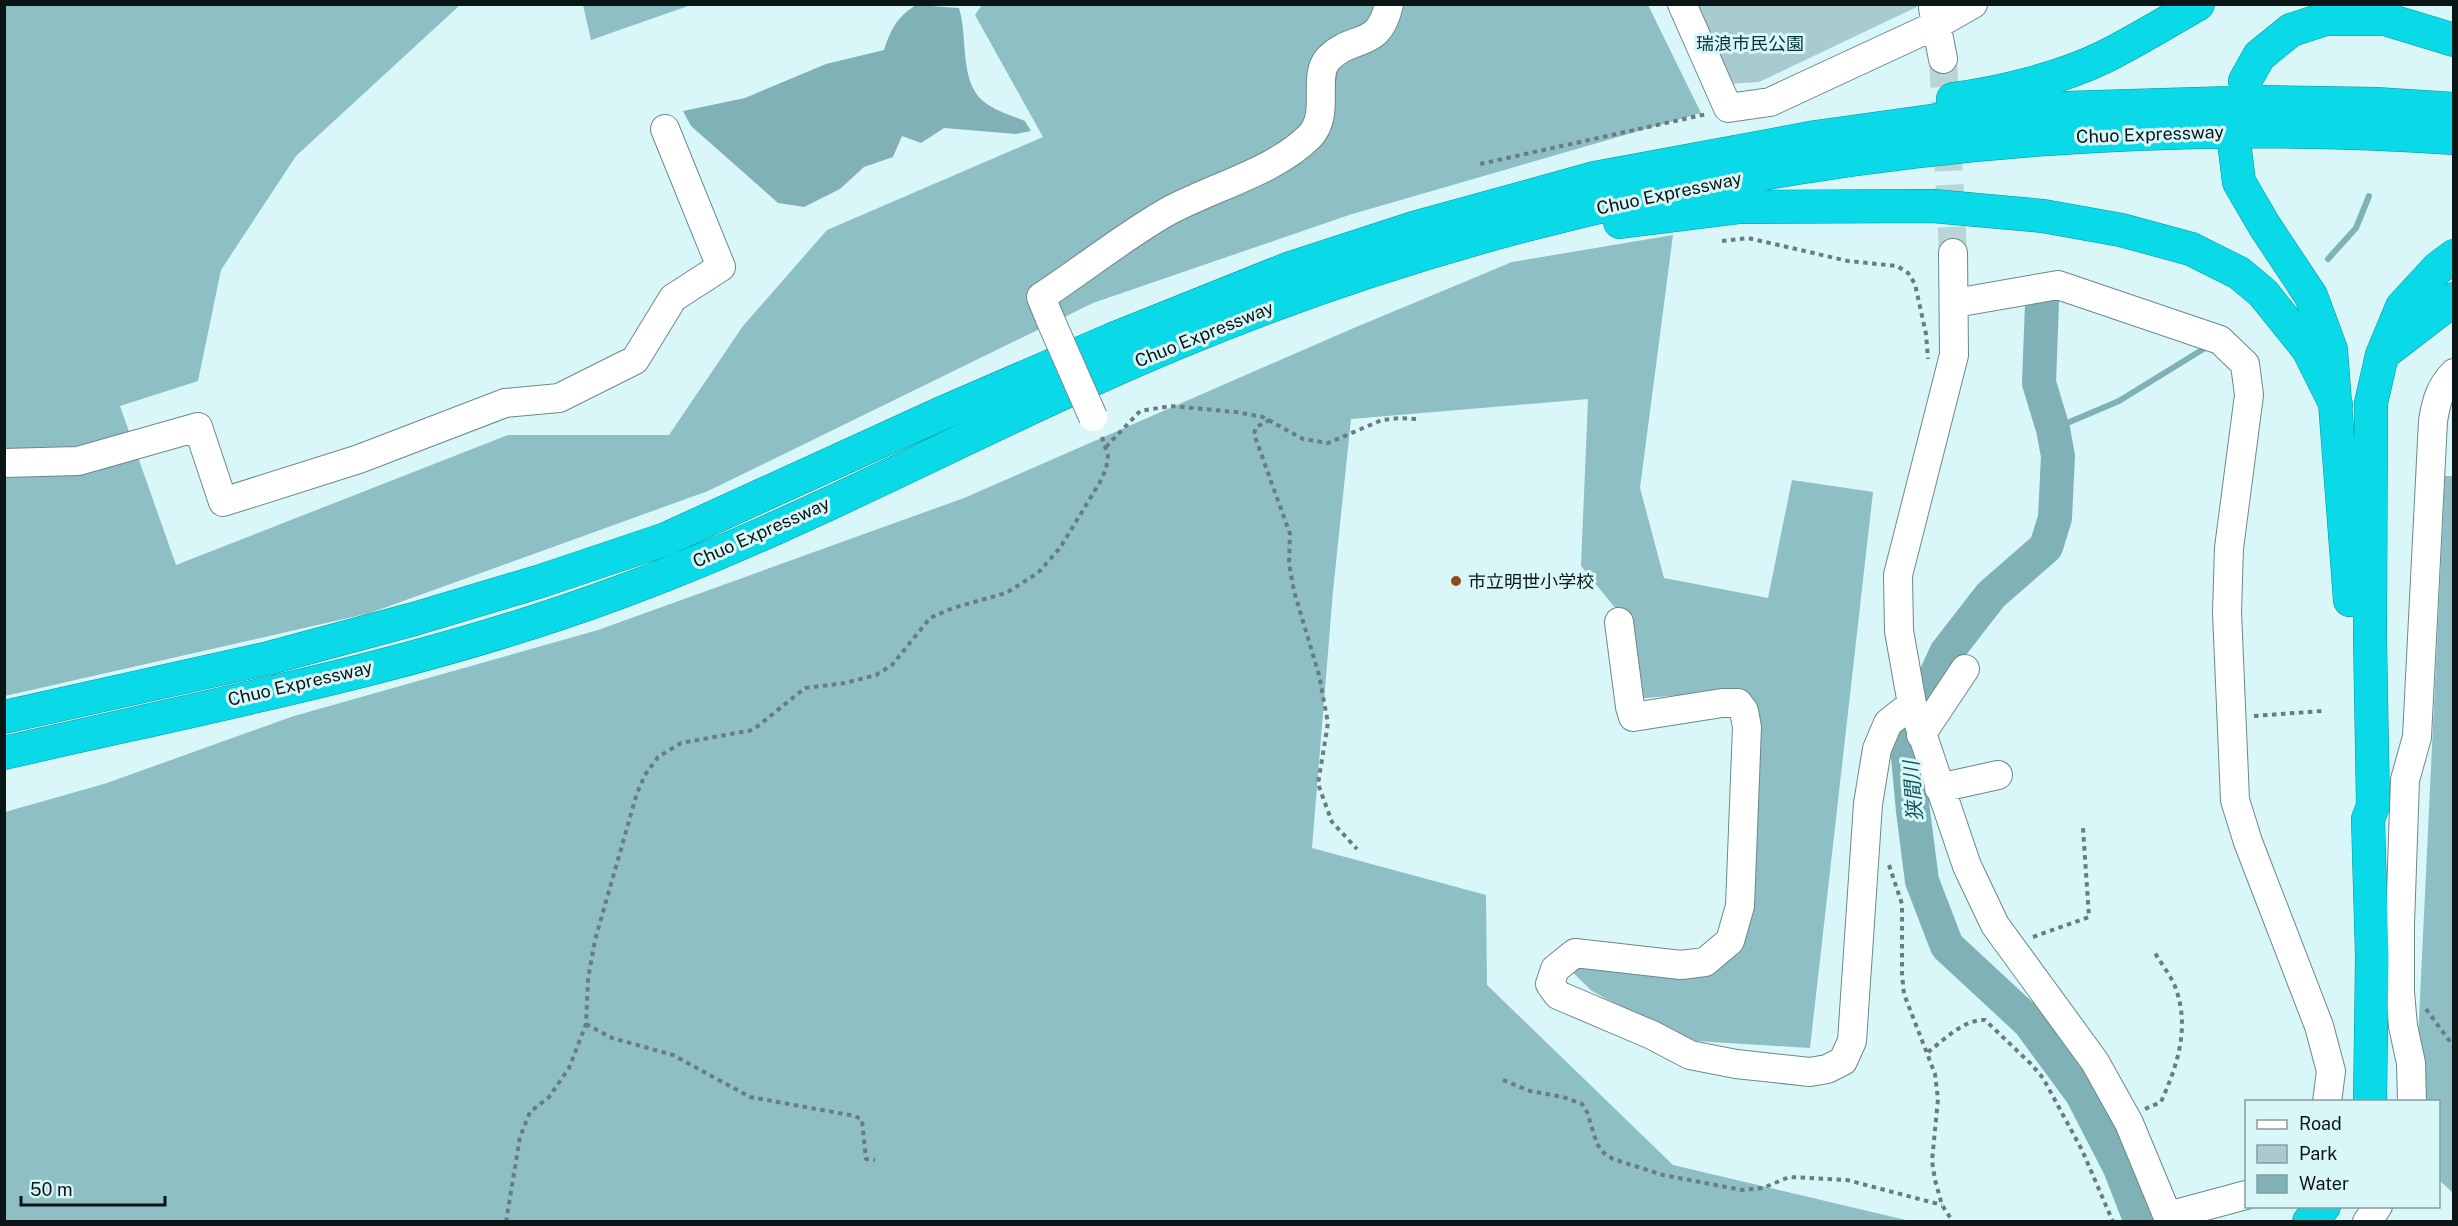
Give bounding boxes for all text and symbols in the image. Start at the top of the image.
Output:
park label: 瑞浪市民公園 [1696,33,1804,54]
street label: Chuo Expressway [2076,121,2225,147]
street label: Chuo Expressway [1595,167,1744,219]
street label: Chuo Expressway [1132,296,1277,371]
street label: Chuo Expressway [689,492,833,572]
place label: 市立明世小学校 [1468,571,1594,592]
marker: 市立明世小学校 [1449,574,1463,588]
street label: Chuo Expressway [226,656,375,710]
water label: 狭間川 [1899,758,1927,822]
legend [2245,1100,2440,1208]
text: Road [2299,1113,2342,1134]
text: Park [2299,1143,2337,1164]
scale bar [21,1169,165,1207]
text: Water [2299,1173,2349,1194]
text: 50 m [30,1179,73,1200]

